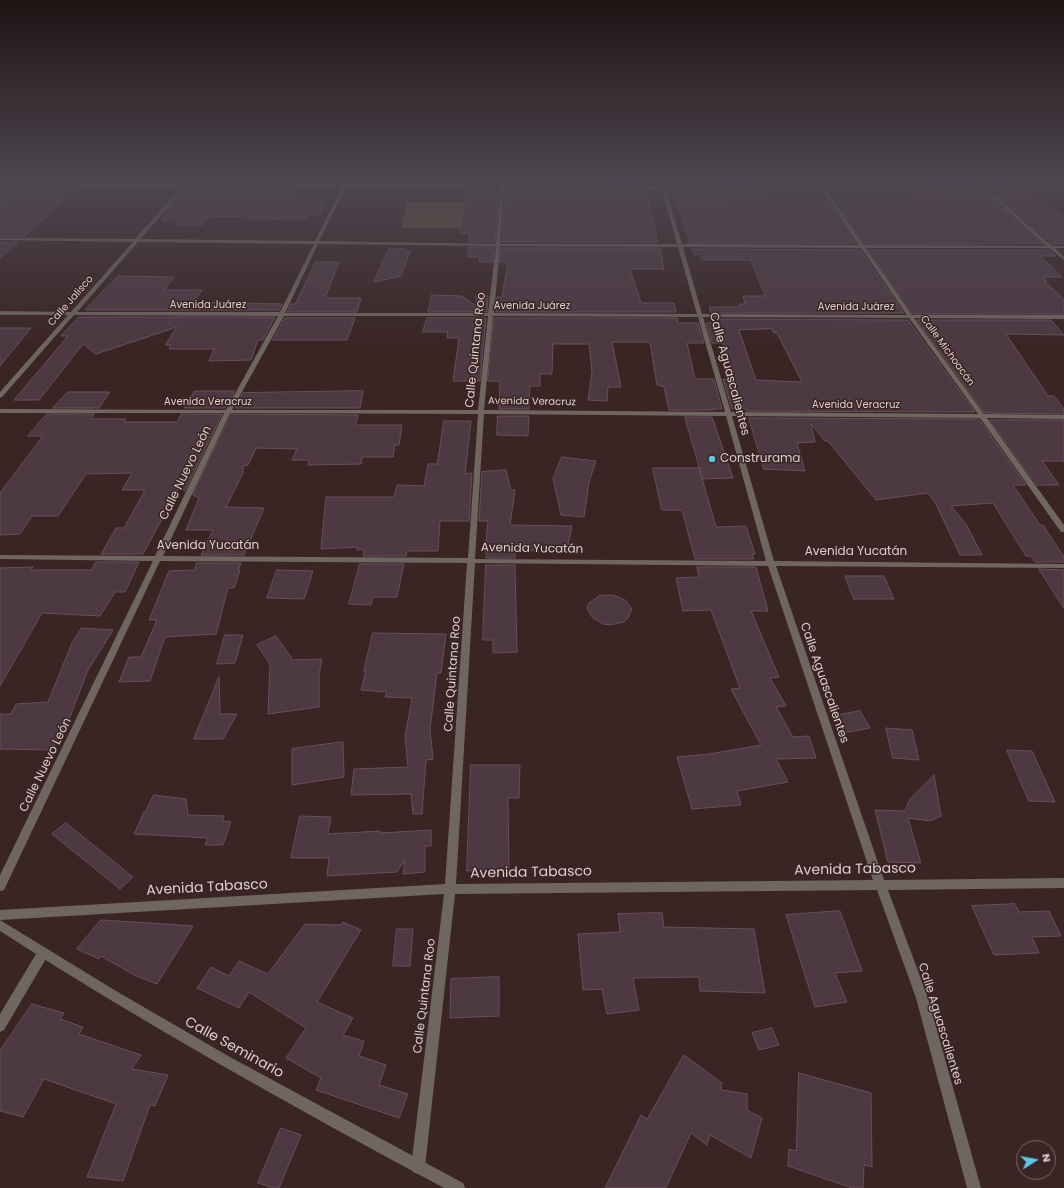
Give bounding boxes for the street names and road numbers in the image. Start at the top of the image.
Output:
street label: Calle Jalisco [46,273,96,329]
street label: Calle Quintana Roo [463,292,489,408]
street label: Avenida Juárez [170,299,246,311]
street label: Avenida Juárez [494,300,570,312]
street label: Avenida Juárez [818,301,894,313]
street label: Calle Aguascalientes [706,311,752,437]
street label: Calle Michoacán [917,313,977,389]
street label: Avenida Veracruz [488,395,576,409]
street label: Avenida Veracruz [164,396,252,408]
street label: Avenida Veracruz [812,399,900,411]
street label: Calle Nuevo León [157,424,215,522]
street label: Avenida Yucatán [157,539,259,553]
street label: Avenida Yucatán [481,541,583,557]
street label: Avenida Yucatán [805,545,907,559]
street label: Calle Quintana Roo [442,616,464,732]
street label: Calle Aguascalientes [797,621,851,745]
street label: Calle Nuevo León [17,716,75,814]
street label: Avenida Tabasco [794,861,916,879]
street label: Avenida Tabasco [470,864,592,882]
street label: Avenida Tabasco [146,876,268,900]
street label: Calle Quintana Roo [411,938,439,1054]
street label: Calle Aguascalientes [915,961,965,1087]
street label: Calle Seminario [182,1014,286,1082]

